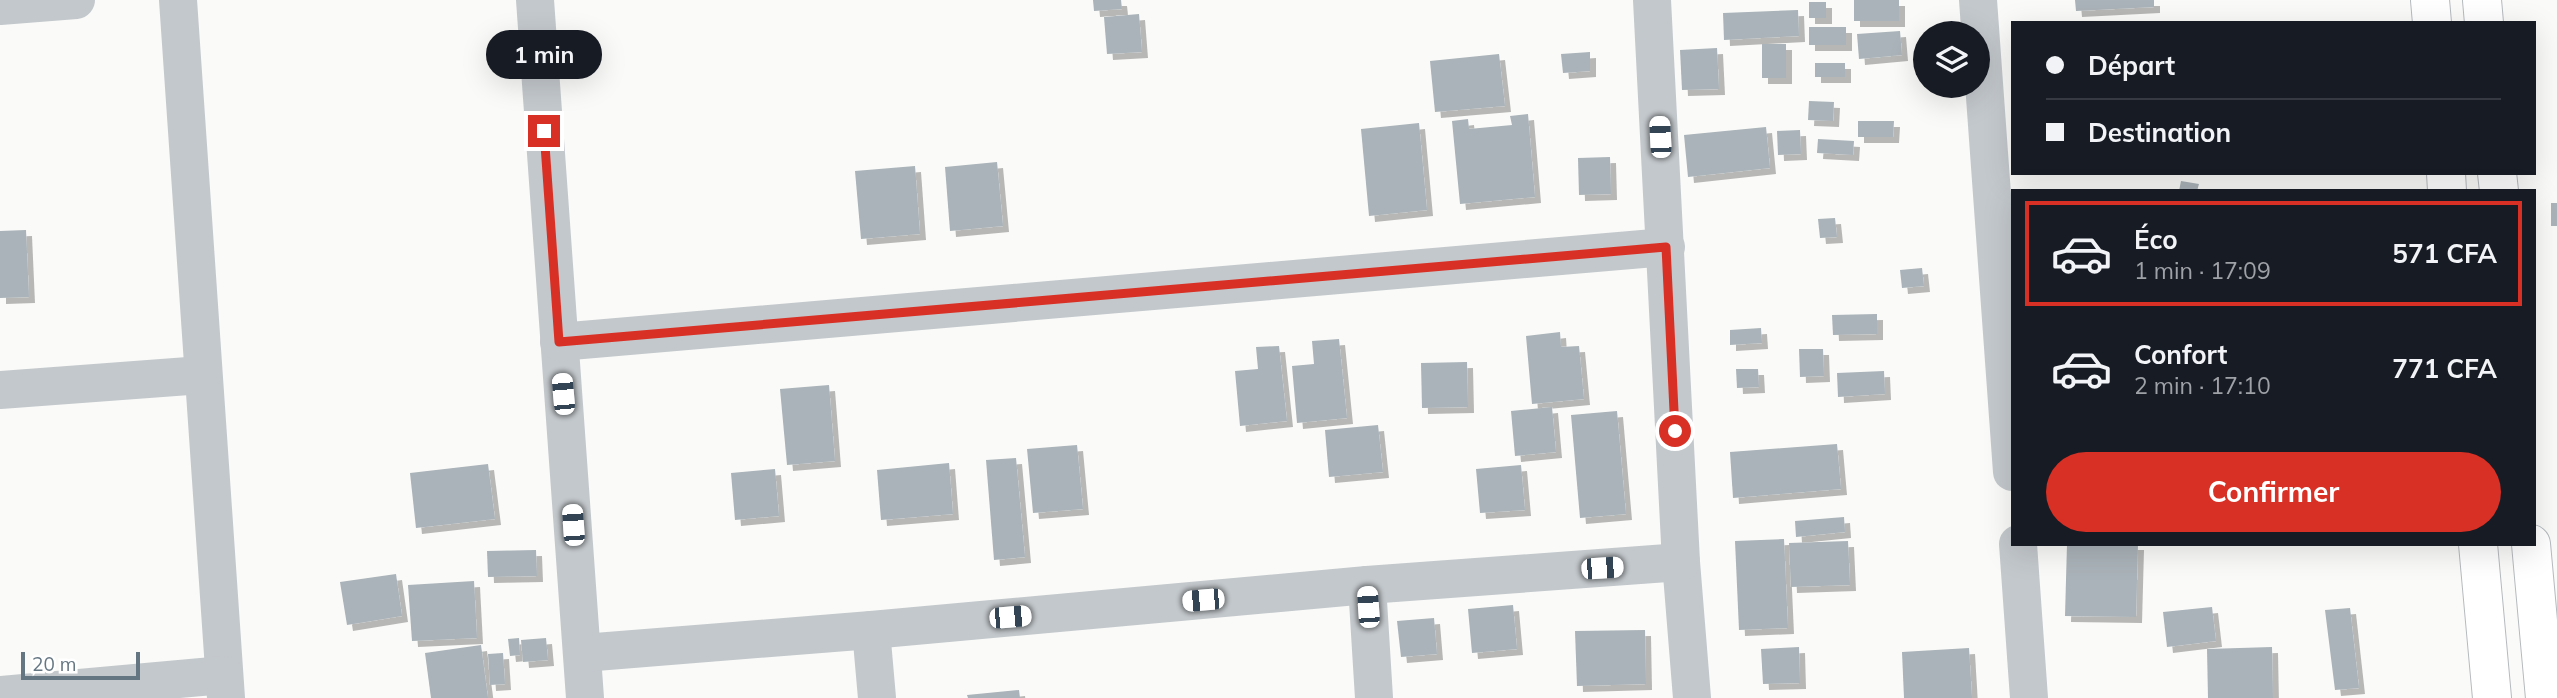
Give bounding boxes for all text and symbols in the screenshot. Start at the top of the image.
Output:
map controls [1913,21,1990,98]
button: layers [1913,21,1990,98]
callout: 1 min [486,30,602,78]
text: 1 min [514,40,574,69]
text: Départ [2088,49,2175,82]
route end [528,115,560,147]
car [1649,115,1672,159]
text: Destination [2088,116,2231,149]
icon: car [2050,222,2113,285]
text: Éco [2134,223,2178,256]
text: 571 CFA [2392,237,2497,270]
text: 1 min · 17:09 [2134,256,2271,285]
icon: car [2050,337,2113,400]
text: Confort [2134,338,2227,371]
text: 771 CFA [2392,352,2497,385]
text: 2 min · 17:10 [2134,371,2271,400]
car [551,372,576,416]
route start [1659,415,1691,447]
button: Confirmer [2046,452,2501,532]
car [562,503,585,547]
car [1581,556,1624,580]
car [1357,585,1380,629]
car [1182,588,1225,612]
car [989,605,1032,629]
scale bar [21,649,140,681]
text: 20 m [32,652,76,676]

